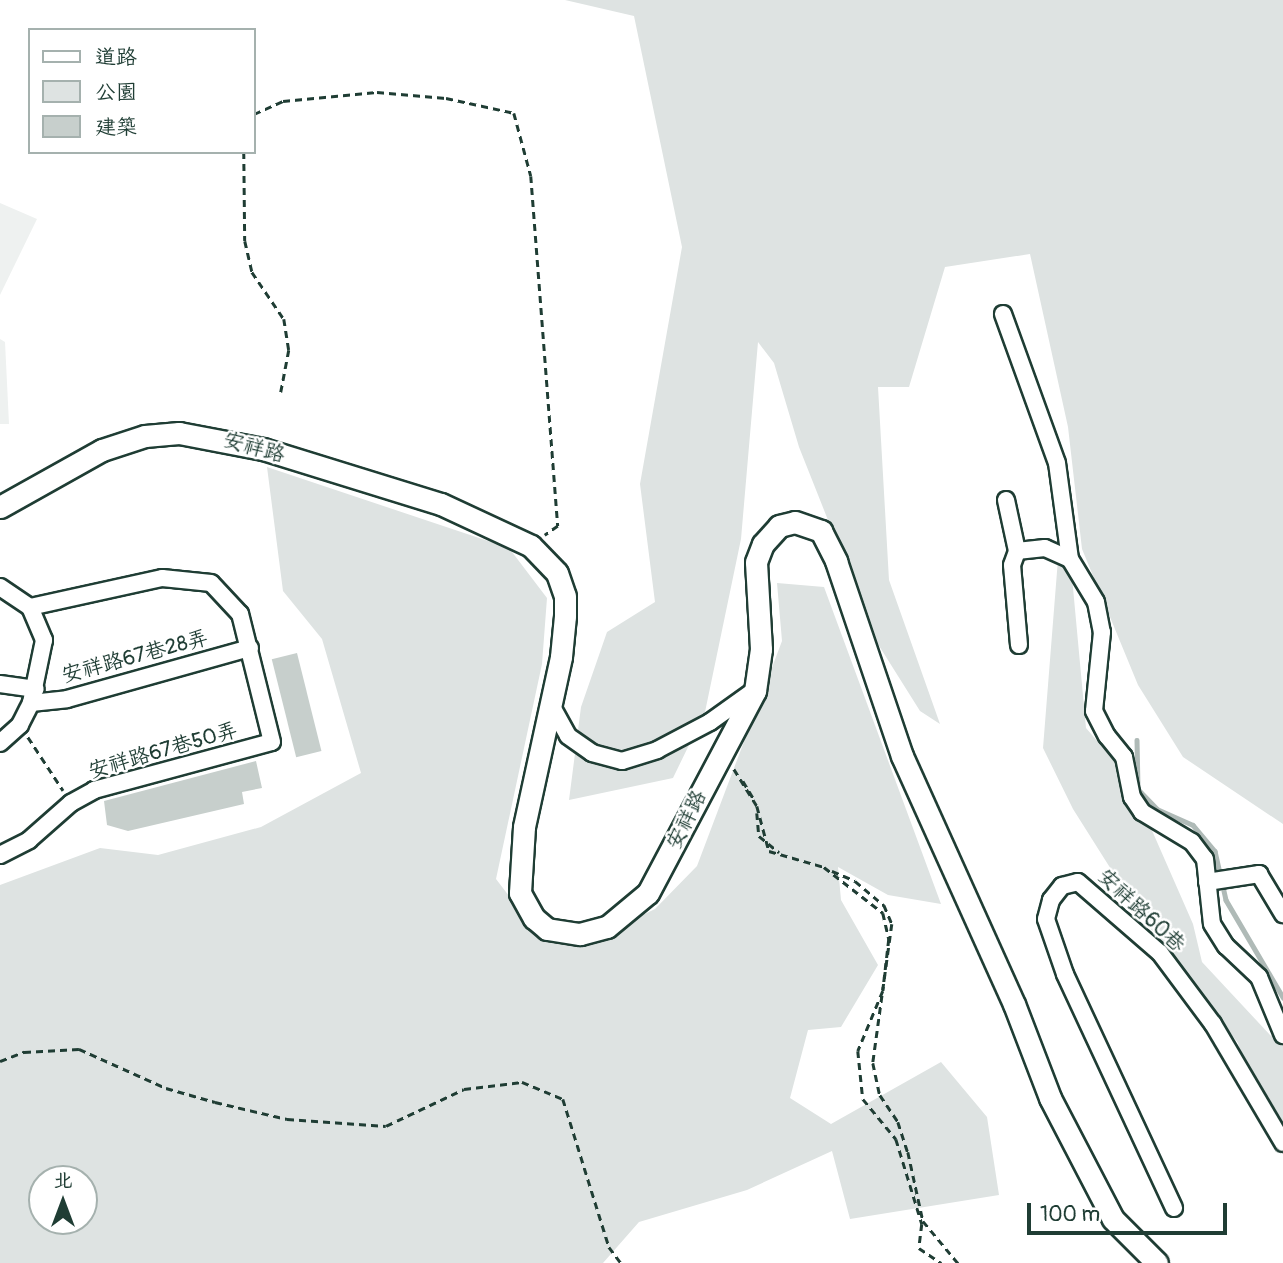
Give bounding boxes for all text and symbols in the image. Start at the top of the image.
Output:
legend [28,28,256,154]
text: 道路 [95,44,137,71]
text: 公園 [95,79,137,106]
text: 建築 [95,114,137,141]
street label: 安祥路 [220,428,288,468]
street label: 安祥路67巷28弄 [59,625,211,689]
street label: 安祥路67巷50弄 [86,718,240,784]
street label: 安祥路 [662,786,712,854]
street label: 安祥路60巷 [1092,864,1190,958]
north arrow [28,1165,98,1235]
text: 北 [53,1169,73,1193]
scale bar [1031,1190,1230,1234]
text: 100 m [1040,1201,1100,1228]

